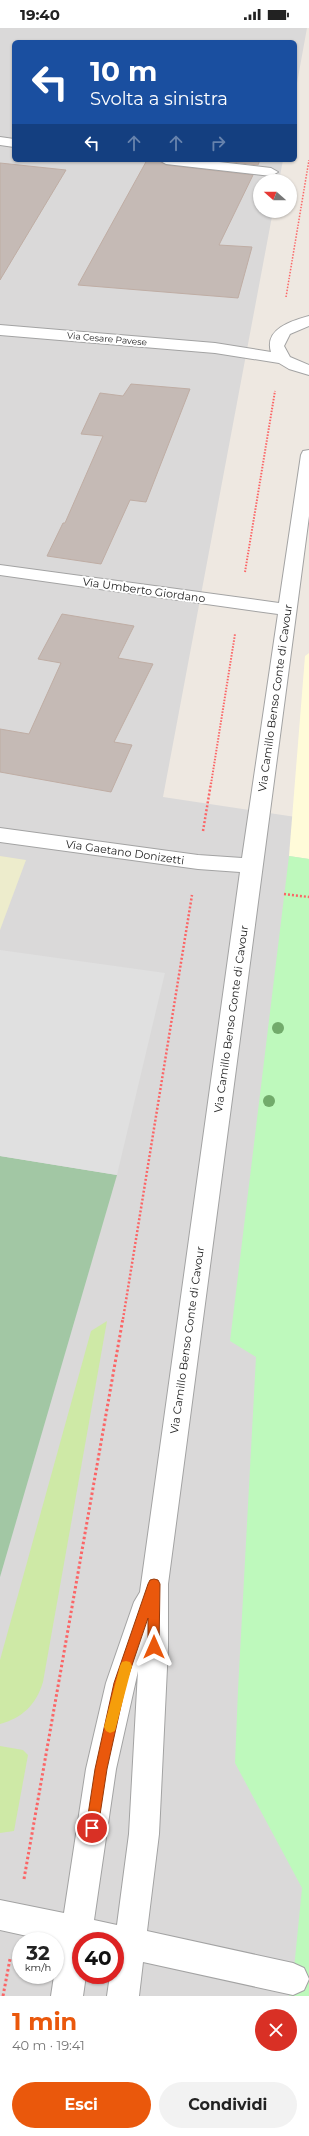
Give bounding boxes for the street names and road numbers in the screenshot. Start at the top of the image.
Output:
street label: Via Cesare Pavese [67,330,148,348]
street label: Via Umberto Giordano [82,574,206,606]
street label: Via Camillo Benso Conte di Cavour [255,603,295,793]
street label: Via Gaetano Donizetti [65,837,185,867]
street label: Via Camillo Benso Conte di Cavour [211,924,251,1114]
street label: Via Camillo Benso Conte di Cavour [167,1245,207,1435]

